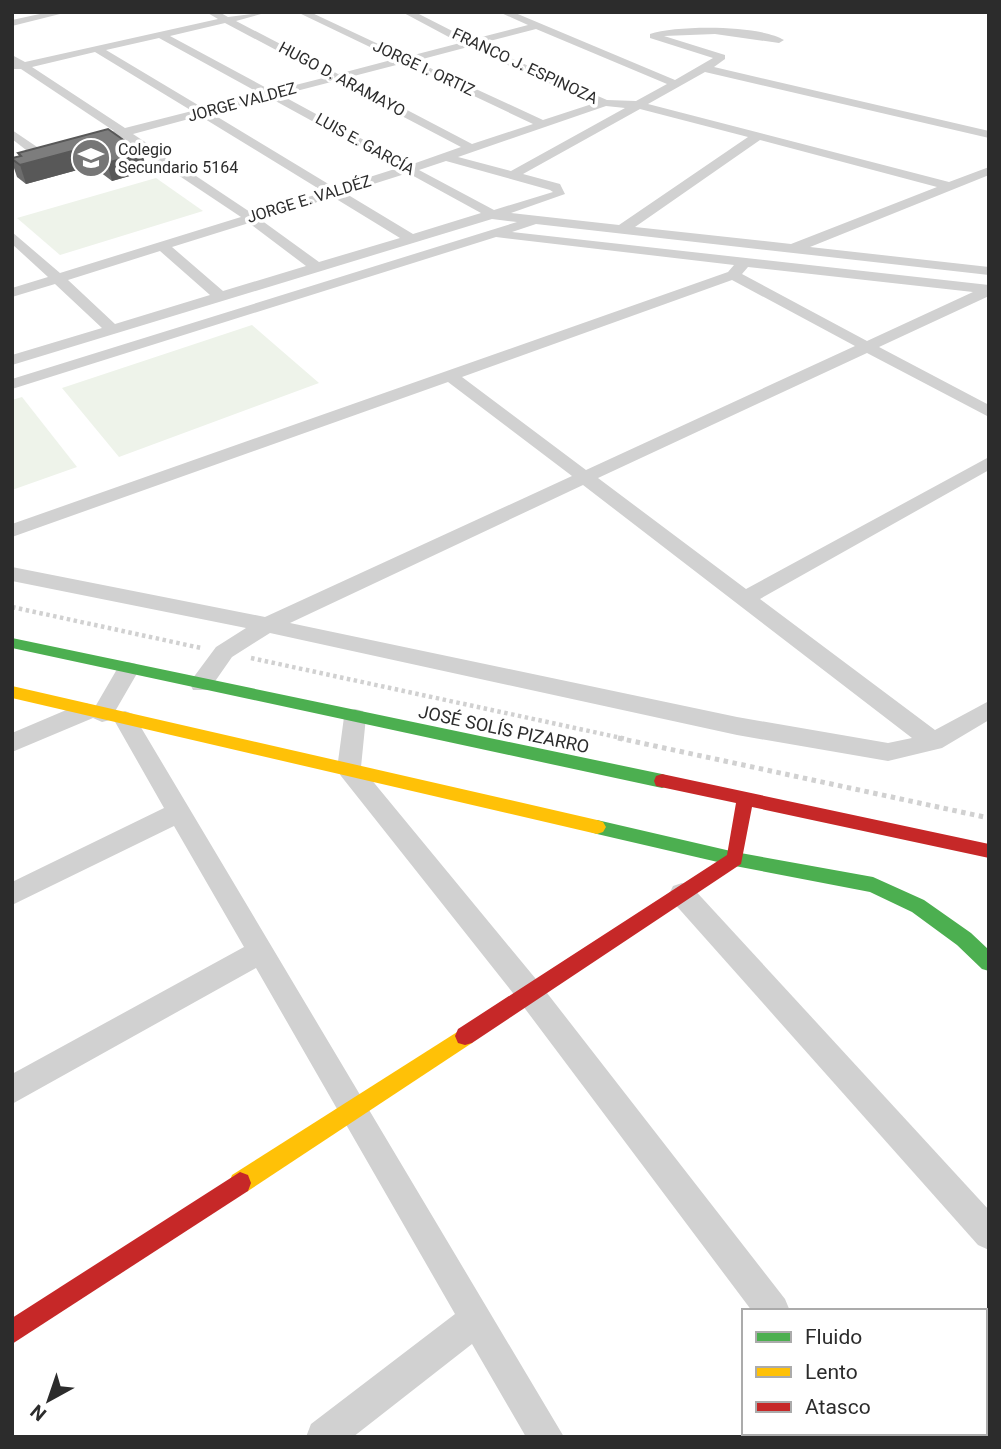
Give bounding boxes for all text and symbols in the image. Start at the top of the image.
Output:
street label: FRANCO J. ESPINOZA [449,24,601,108]
street label: JORGE I. ORTIZ [370,36,478,100]
street label: HUGO D. ARAMAYO [276,38,408,120]
street label: JORGE VALDEZ [186,78,298,126]
street label: LUIS E. GARCÍA [312,109,418,179]
school or university icon: Colegio Secundario 5164 [70,137,112,179]
place label: Colegio Secundario 5164 [118,140,238,177]
street label: JORGE E. VALDÉZ [245,171,373,227]
street label: JOSÉ SOLÍS PIZARRO [417,701,591,757]
legend [742,1309,987,1435]
text: Fluido [805,1325,862,1349]
text: Lento [805,1360,858,1384]
north arrow [14,1365,84,1435]
text: Atasco [805,1395,871,1419]
text: N [26,1400,51,1426]

